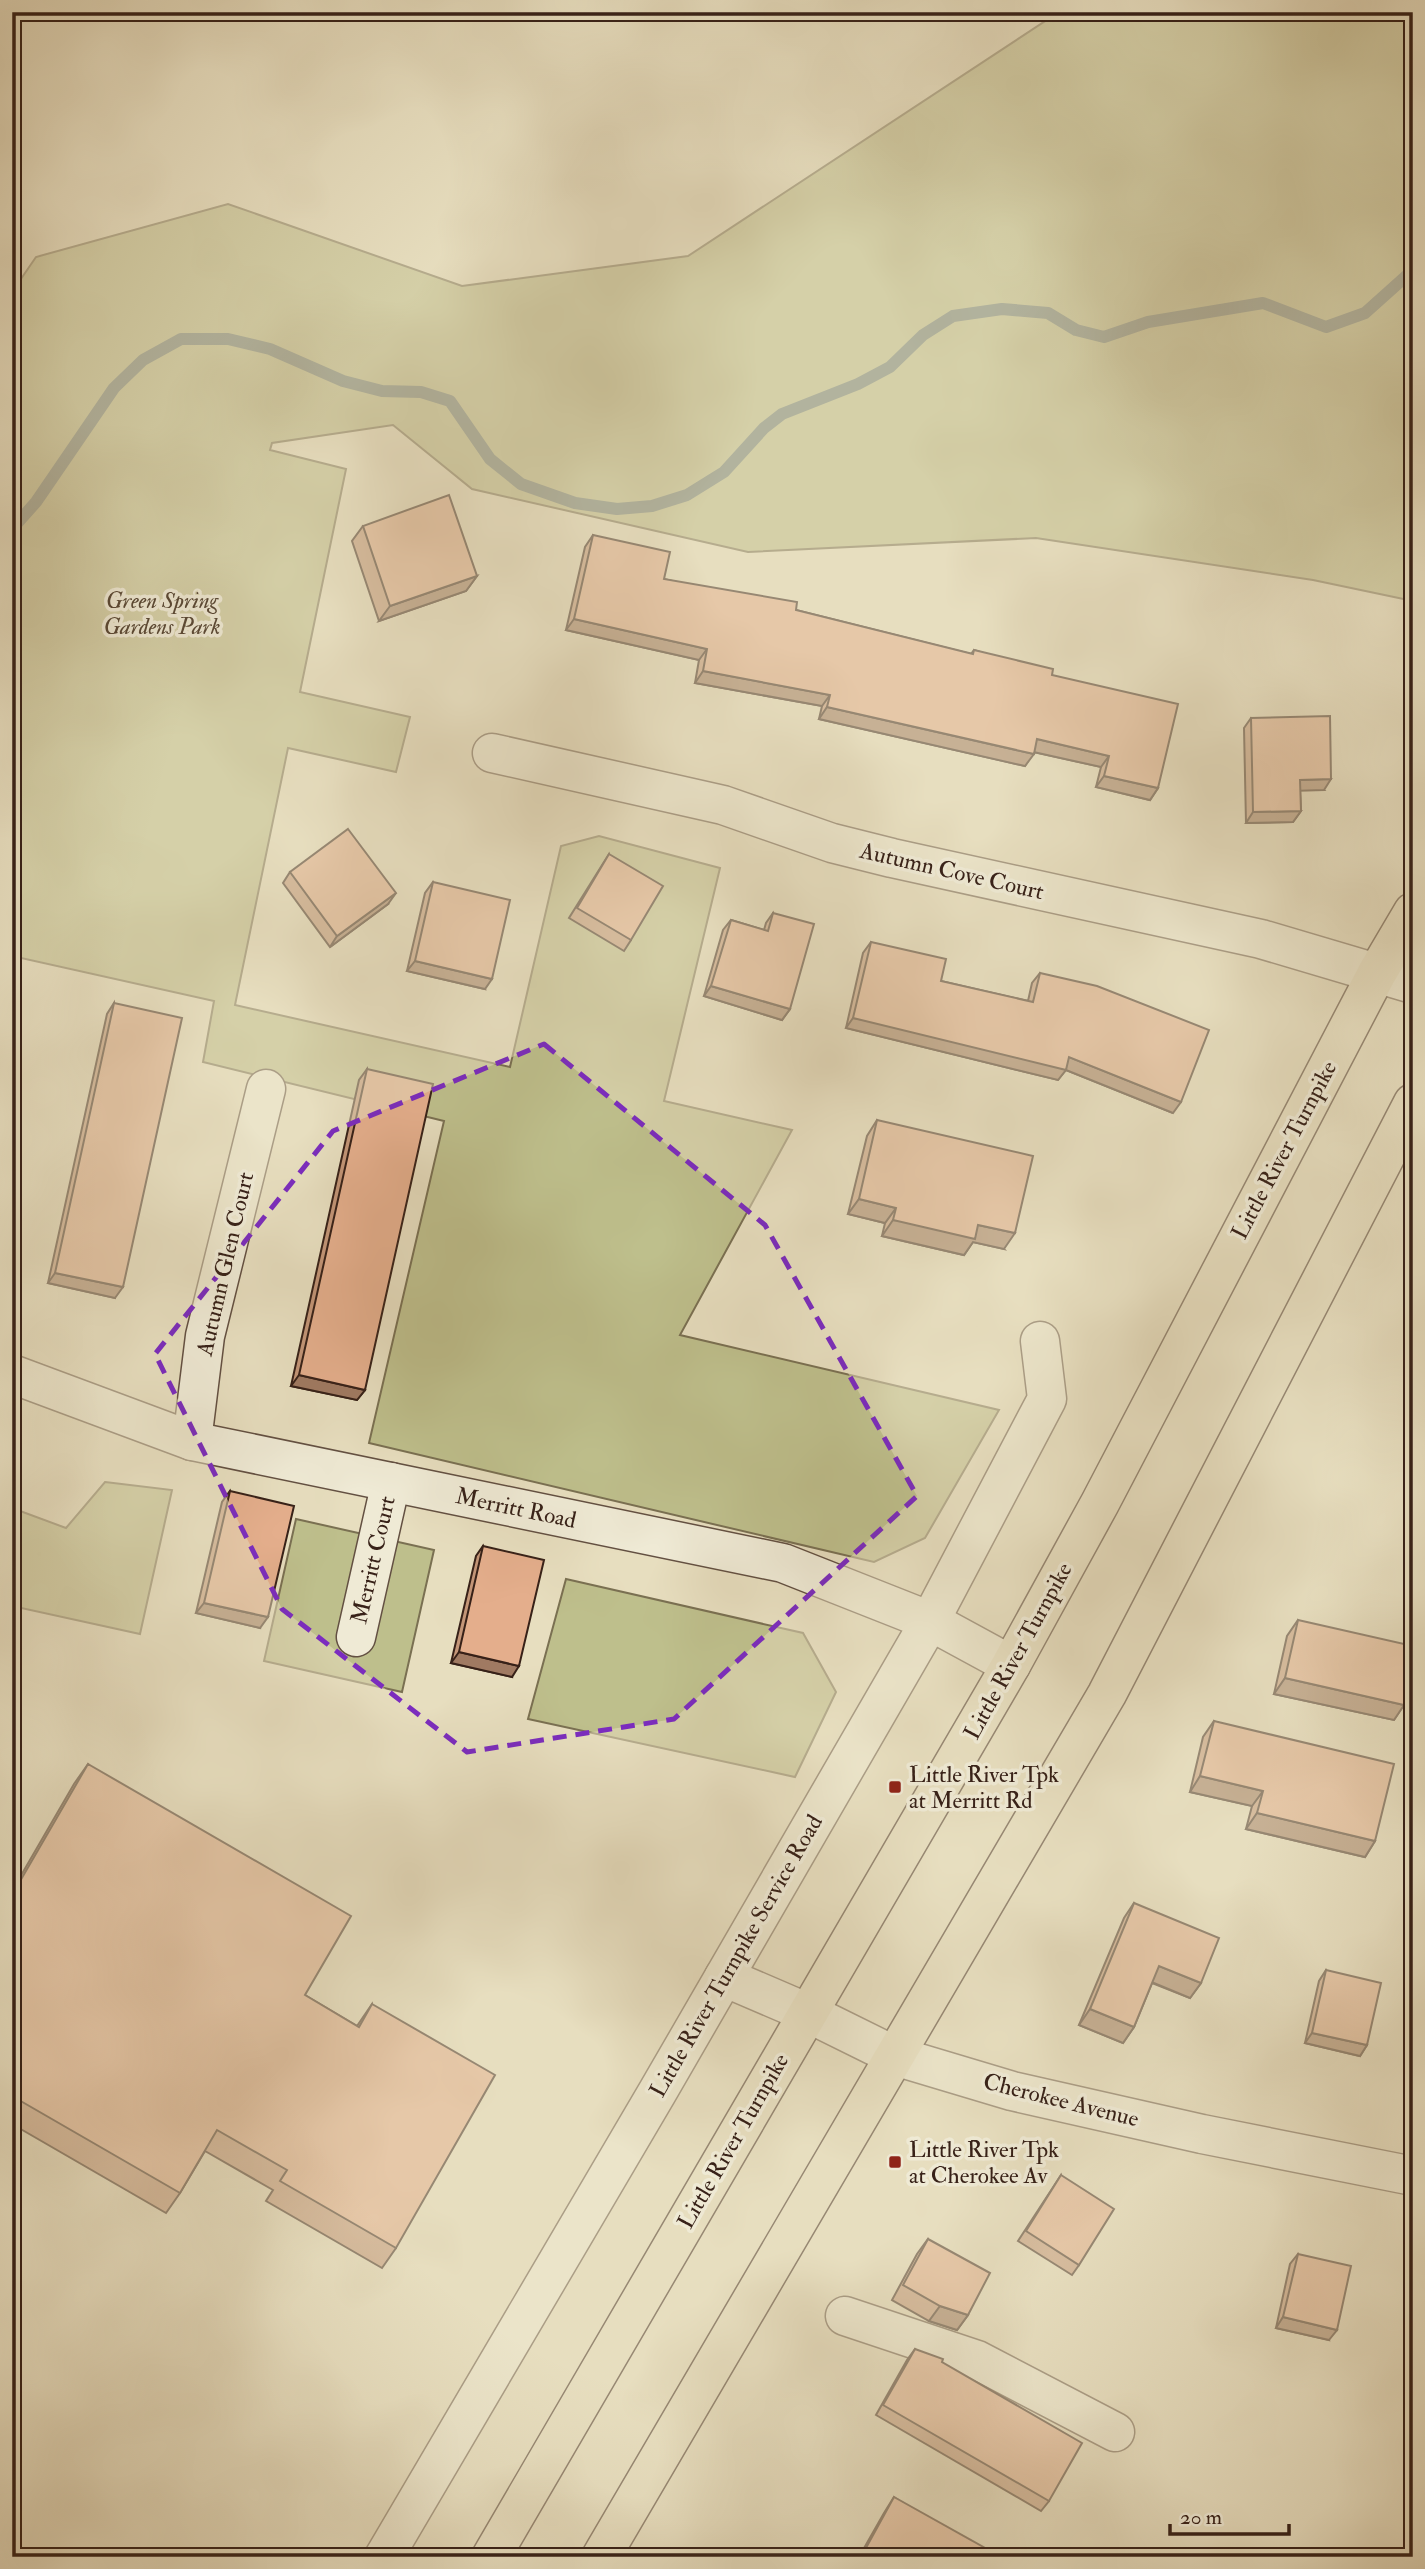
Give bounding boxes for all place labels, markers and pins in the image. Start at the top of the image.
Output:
place label: Little River Tpk at Merritt Rd [909,1760,1059,1815]
marker: Little River Tpk at Merritt Rd [887,1779,903,1795]
place label: Little River Tpk at Cherokee Av [909,2135,1059,2190]
marker: Little River Tpk at Cherokee Av [887,2154,903,2170]

